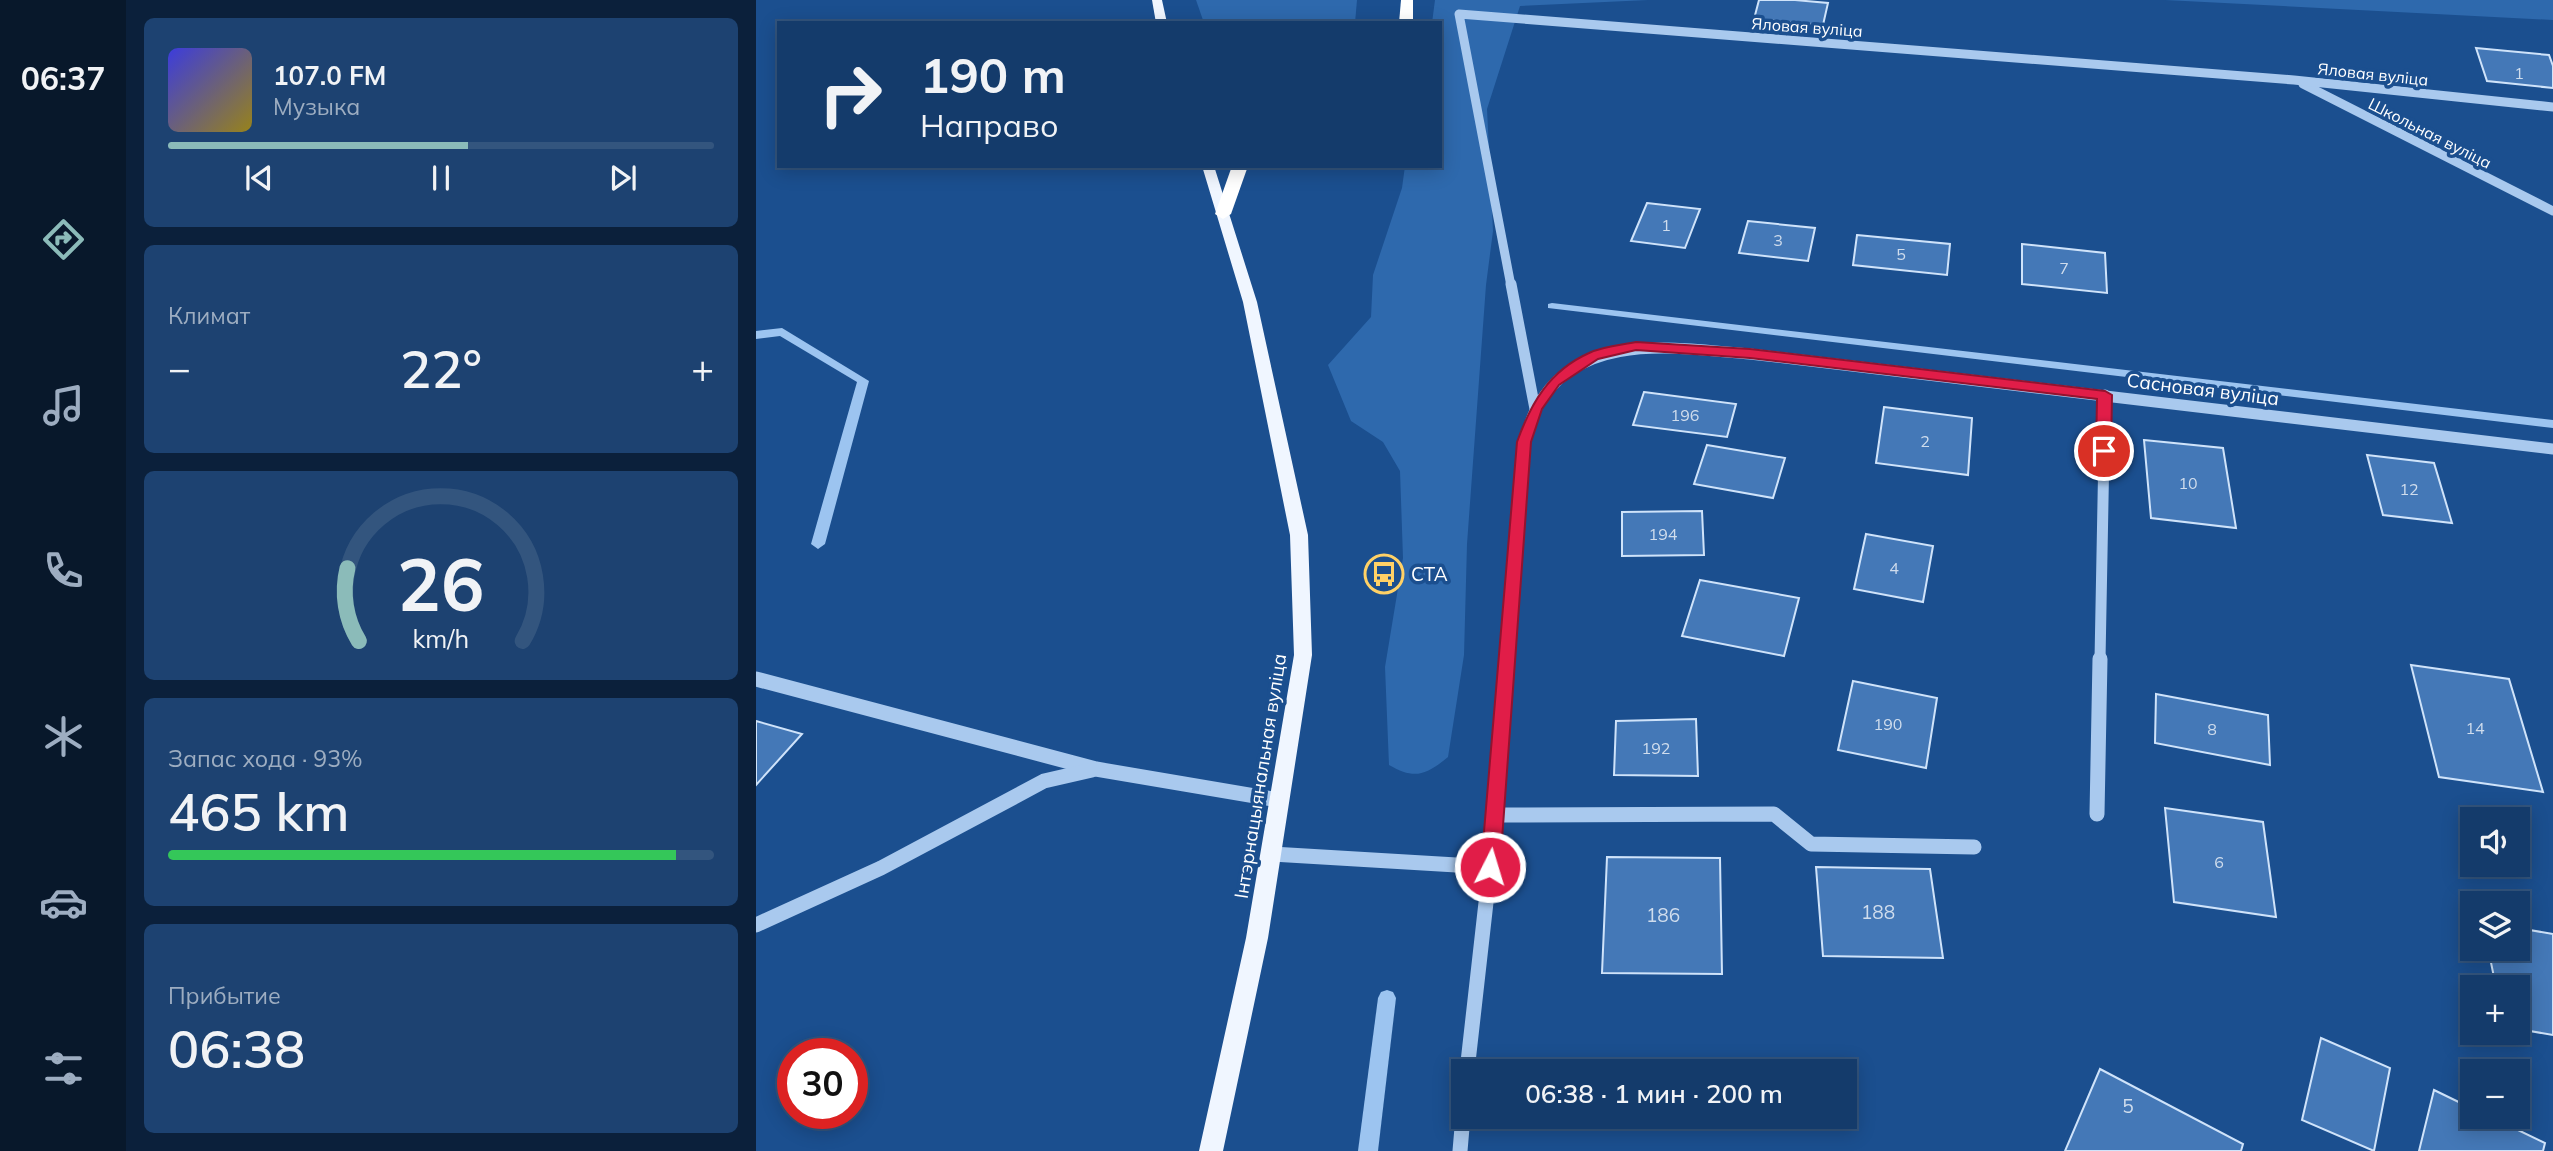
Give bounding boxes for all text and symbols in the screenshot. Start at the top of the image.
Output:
street label: Яловая вуліца [1751,13,1863,41]
text: 190 m [920,44,1066,105]
icon: right [805,49,896,140]
text: 06:37 [21,58,105,98]
street label: Яловая вуліца [2317,58,2429,90]
text: 107.0 FM [273,59,386,92]
house number: 1 [2514,63,2524,83]
text: Музыка [273,92,360,121]
street label: Школьная вуліца [2365,93,2495,173]
text: Направо [920,105,1059,145]
icon: previous [240,159,278,197]
icon: pause [422,159,460,197]
icon: next [604,159,642,197]
icon: directions [39,215,88,264]
house number: 1 [1661,215,1671,235]
house number: 3 [1773,230,1783,250]
house number: 5 [1896,244,1906,264]
house number: 7 [2059,258,2069,278]
text: Климат [168,301,250,330]
text: 22° [400,336,482,401]
text: − [168,344,191,392]
text: + [691,344,714,392]
street label: Сасновая вуліца [2125,368,2281,410]
icon: music [39,381,88,430]
house number: 196 [1671,405,1699,425]
pin [2074,421,2134,481]
house number: 2 [1920,431,1930,451]
icon: arrive [2085,432,2123,470]
house number: 10 [2178,473,2198,493]
house number: 12 [2399,479,2419,499]
house number: 194 [1649,524,1678,544]
text: 26 [397,539,485,630]
icon: phone [39,546,88,595]
bus stop icon: СТА [1363,553,1405,595]
house number: 4 [1889,558,1899,578]
place label: СТА [1411,562,1448,586]
text: km/h [413,623,469,654]
street label: Інтэрнацыянальная вуліца [1229,652,1291,900]
icon: climate [39,712,88,761]
house number: 190 [1874,714,1902,734]
house number: 14 [2465,718,2485,738]
house number: 8 [2207,719,2217,739]
house number: 192 [1642,738,1670,758]
text: Запас хода · 93% [168,744,363,773]
text: 465 km [168,779,349,844]
map controls [2460,807,2530,1129]
button: sound [2460,807,2530,877]
position arrow [1453,830,1527,904]
house number: 6 [2214,852,2224,872]
icon: car [39,878,88,927]
button: layers [2460,891,2530,961]
house number: 188 [1861,900,1895,924]
house number: 186 [1646,903,1680,927]
button: + [2460,975,2530,1045]
text: Прибытие [168,981,281,1010]
text: 06:38 [168,1016,305,1081]
speed limit sign: 30 [777,1038,868,1129]
icon: filters [39,1044,88,1093]
button: − [2460,1059,2530,1129]
text: 06:38 · 1 мин · 200 m [1525,1077,1783,1110]
house number: 5 [2122,1094,2134,1118]

